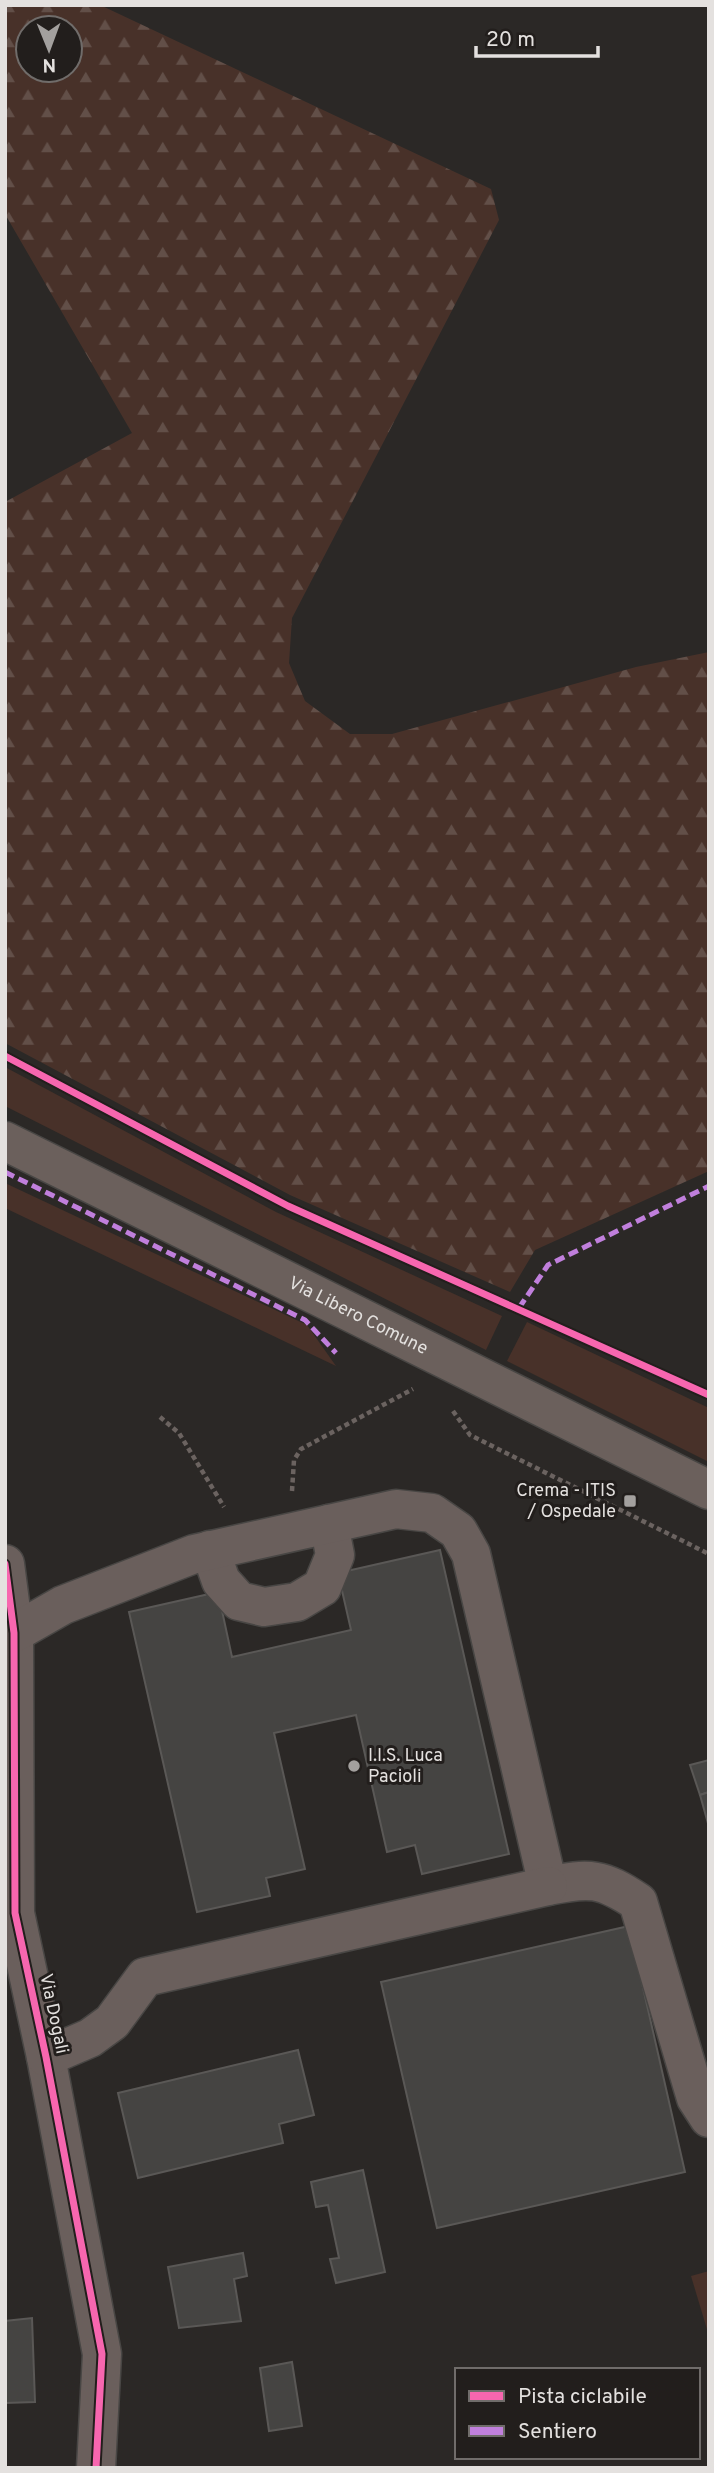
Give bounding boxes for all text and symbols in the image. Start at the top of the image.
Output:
north arrow [14,14,84,84]
scale bar [476,14,598,58]
text: 20 m [486,27,535,54]
text: N [42,52,56,76]
street label: Via Libero Comune [284,1272,432,1360]
place label: Crema - ITIS / Ospedale [516,1480,616,1524]
marker: Crema - ITIS / Ospedale [622,1493,638,1509]
place label: I.I.S. Luca Pacioli [368,1745,443,1789]
marker: I.I.S. Luca Pacioli [346,1758,362,1774]
street label: Via Dogali [33,1972,73,2056]
legend [455,2368,700,2459]
text: Pista ciclabile [518,2384,647,2411]
text: Sentiero [518,2419,597,2446]

